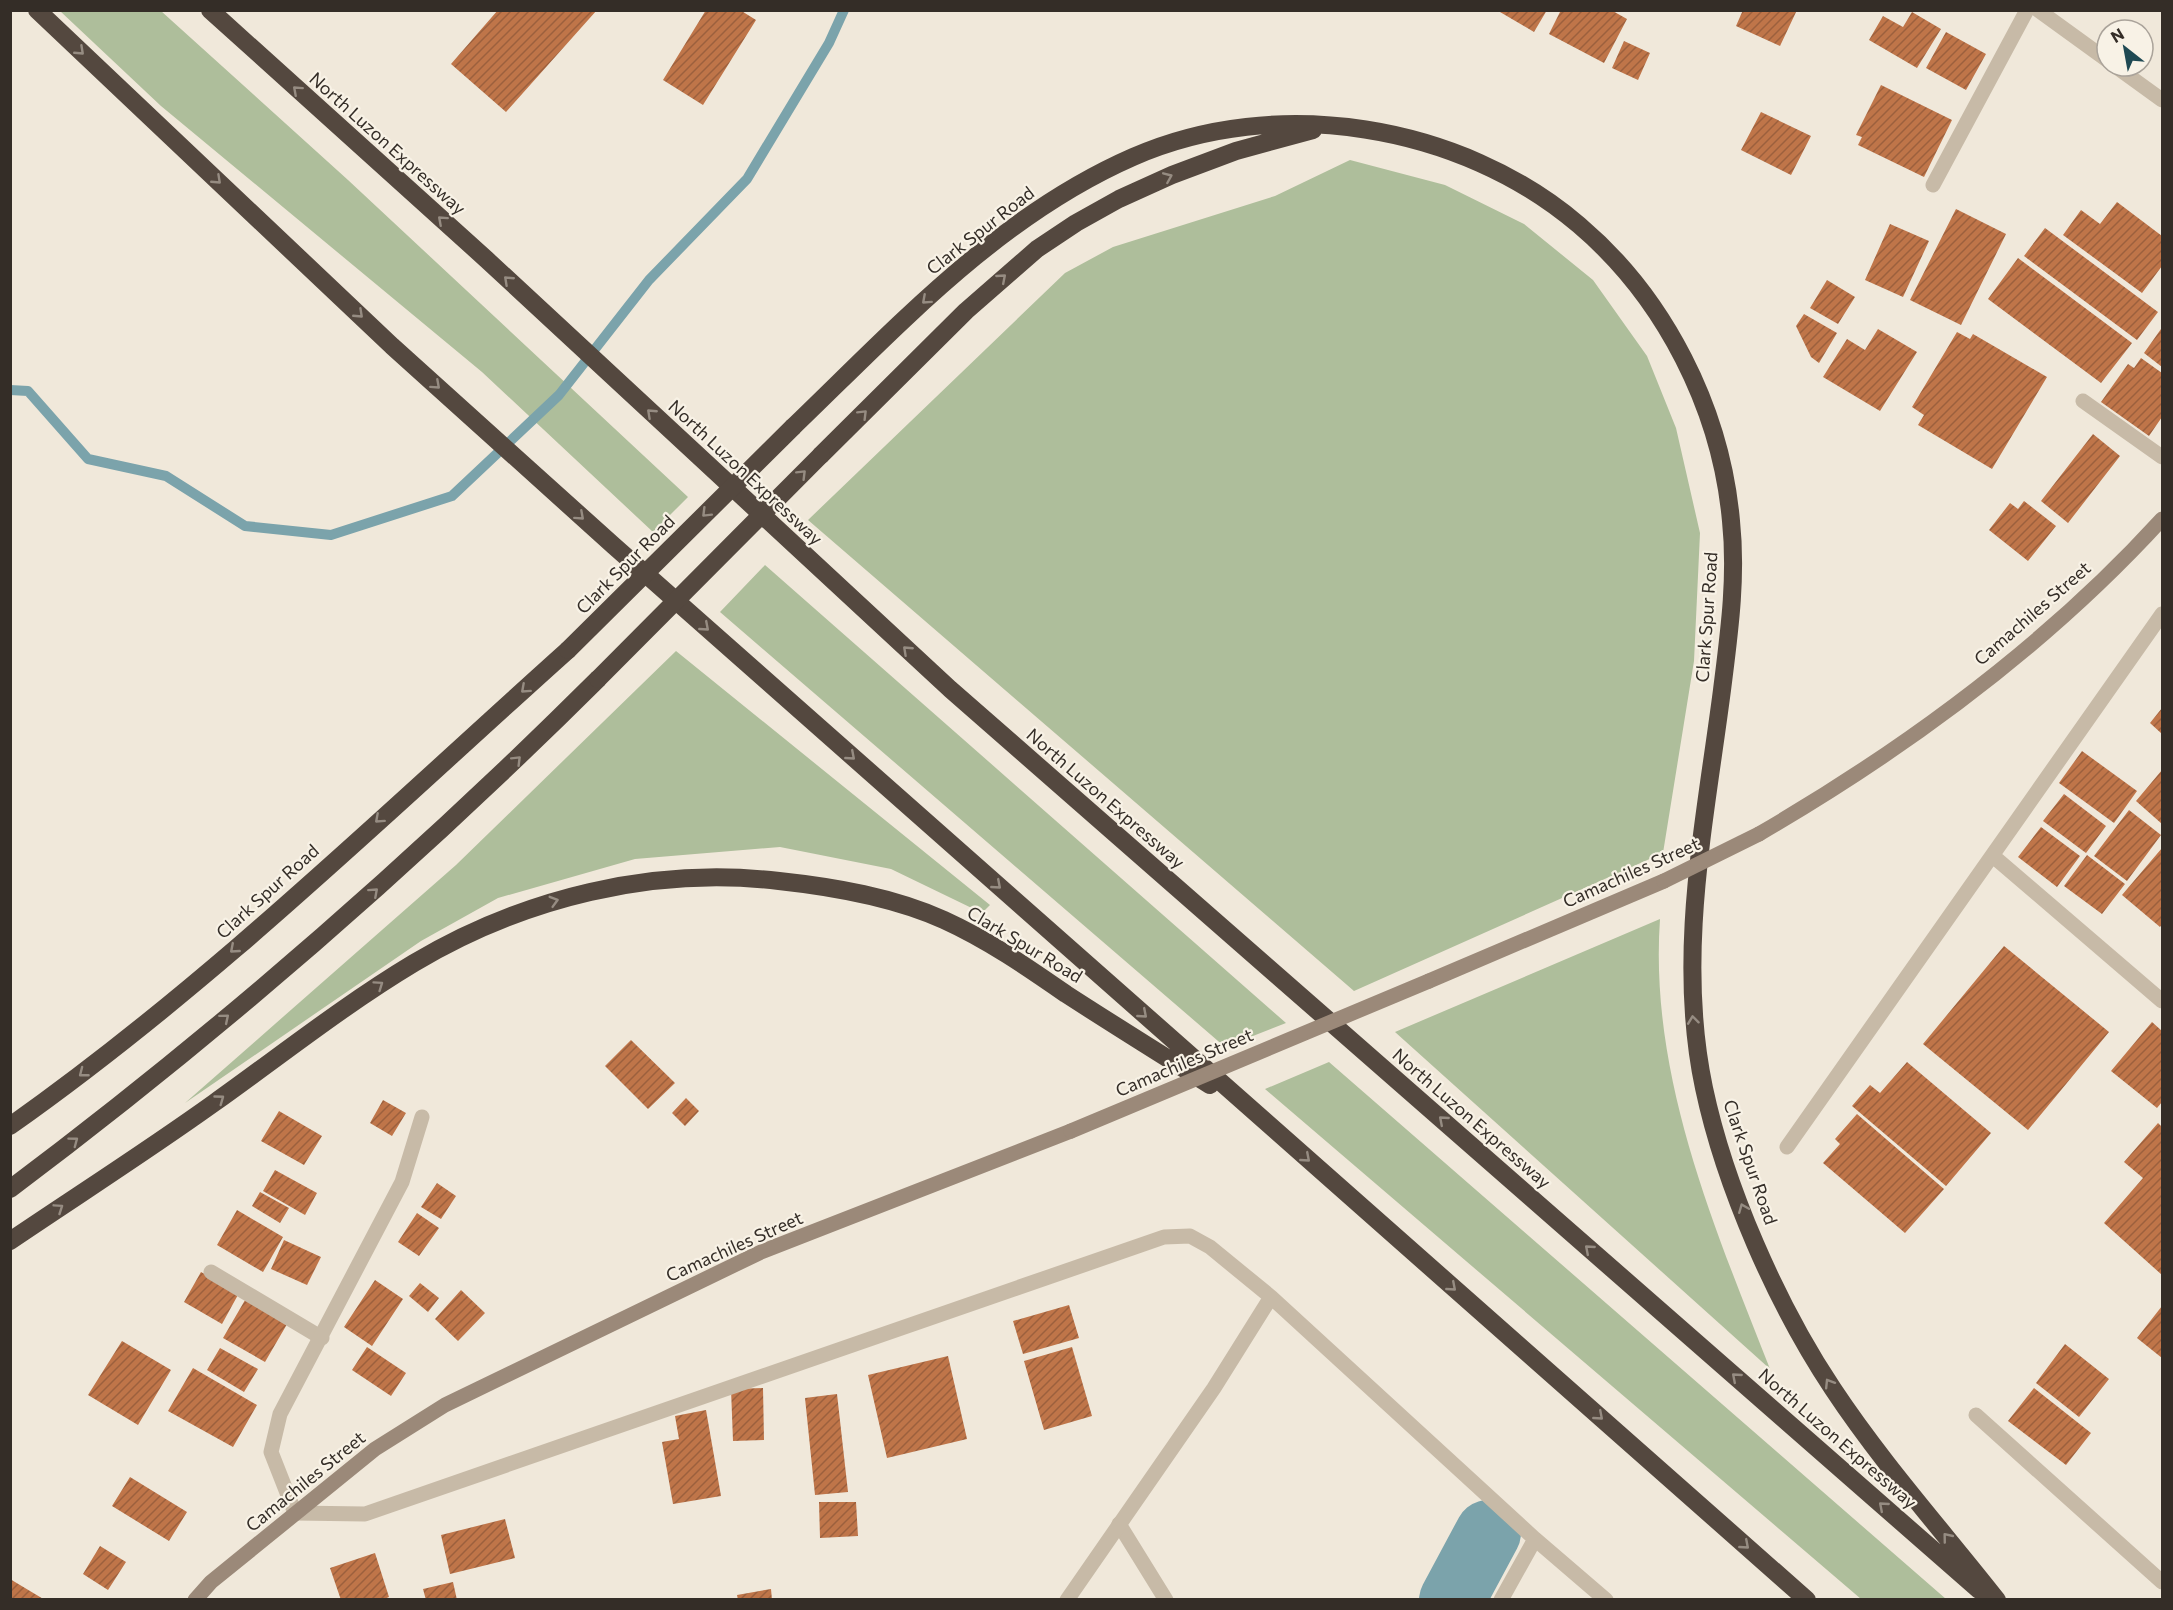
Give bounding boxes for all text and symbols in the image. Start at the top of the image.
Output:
north arrow [2095,18,2155,78]
text: N [2107,23,2127,46]
one-way arrow [72,43,83,54]
street label: North Luzon Expressway [305,67,471,219]
one-way arrow [293,86,304,97]
one-way arrow [1162,172,1173,184]
one-way arrow [210,173,221,184]
street label: Clark Spur Road [922,181,1038,279]
one-way arrow [438,216,449,227]
one-way arrow [996,274,1006,285]
one-way arrow [505,277,516,288]
one-way arrow [922,293,933,304]
one-way arrow [352,307,362,318]
one-way arrow [429,378,440,389]
street label: North Luzon Expressway [664,395,828,549]
one-way arrow [648,409,658,420]
one-way arrow [855,410,866,421]
one-way arrow [795,470,806,481]
one-way arrow [703,505,714,516]
one-way arrow [574,509,584,520]
street label: Clark Spur Road [571,510,679,618]
street label: Clark Spur Road [1690,551,1722,683]
street label: Camachiles Street [1969,556,2095,670]
one-way arrow [698,620,709,631]
one-way arrow [904,646,914,657]
one-way arrow [521,682,531,693]
street label: North Luzon Expressway [1022,723,1190,873]
one-way arrow [844,749,855,760]
one-way arrow [510,756,521,767]
one-way arrow [376,812,386,823]
street label: Camachiles Street [1559,832,1703,912]
street label: Clark Spur Road [211,839,323,943]
one-way arrow [990,878,1001,889]
one-way arrow [367,888,377,899]
one-way arrow [548,896,559,908]
street label: Clark Spur Road [963,901,1087,987]
one-way arrow [230,942,241,953]
one-way arrow [373,981,384,992]
one-way arrow [1136,1007,1147,1018]
one-way arrow [219,1015,230,1026]
one-way arrow [1688,1016,1700,1025]
street label: Camachiles Street [1112,1023,1256,1101]
street label: North Luzon Expressway [1388,1043,1556,1193]
one-way arrow [79,1065,90,1076]
one-way arrow [214,1095,225,1106]
street label: Clark Spur Road [1719,1097,1783,1227]
one-way arrow [1439,1116,1450,1127]
one-way arrow [67,1138,78,1149]
one-way arrow [1299,1151,1310,1162]
one-way arrow [1738,1203,1750,1214]
one-way arrow [52,1204,63,1215]
street label: Camachiles Street [662,1206,806,1286]
one-way arrow [1585,1245,1596,1256]
one-way arrow [1446,1280,1456,1291]
street label: North Luzon Expressway [1754,1363,1922,1513]
one-way arrow [1732,1373,1743,1384]
one-way arrow [1826,1378,1837,1389]
one-way arrow [1592,1409,1602,1420]
street label: Camachiles Street [241,1426,369,1536]
one-way arrow [1879,1502,1890,1513]
one-way arrow [1944,1533,1955,1544]
one-way arrow [1738,1538,1749,1549]

